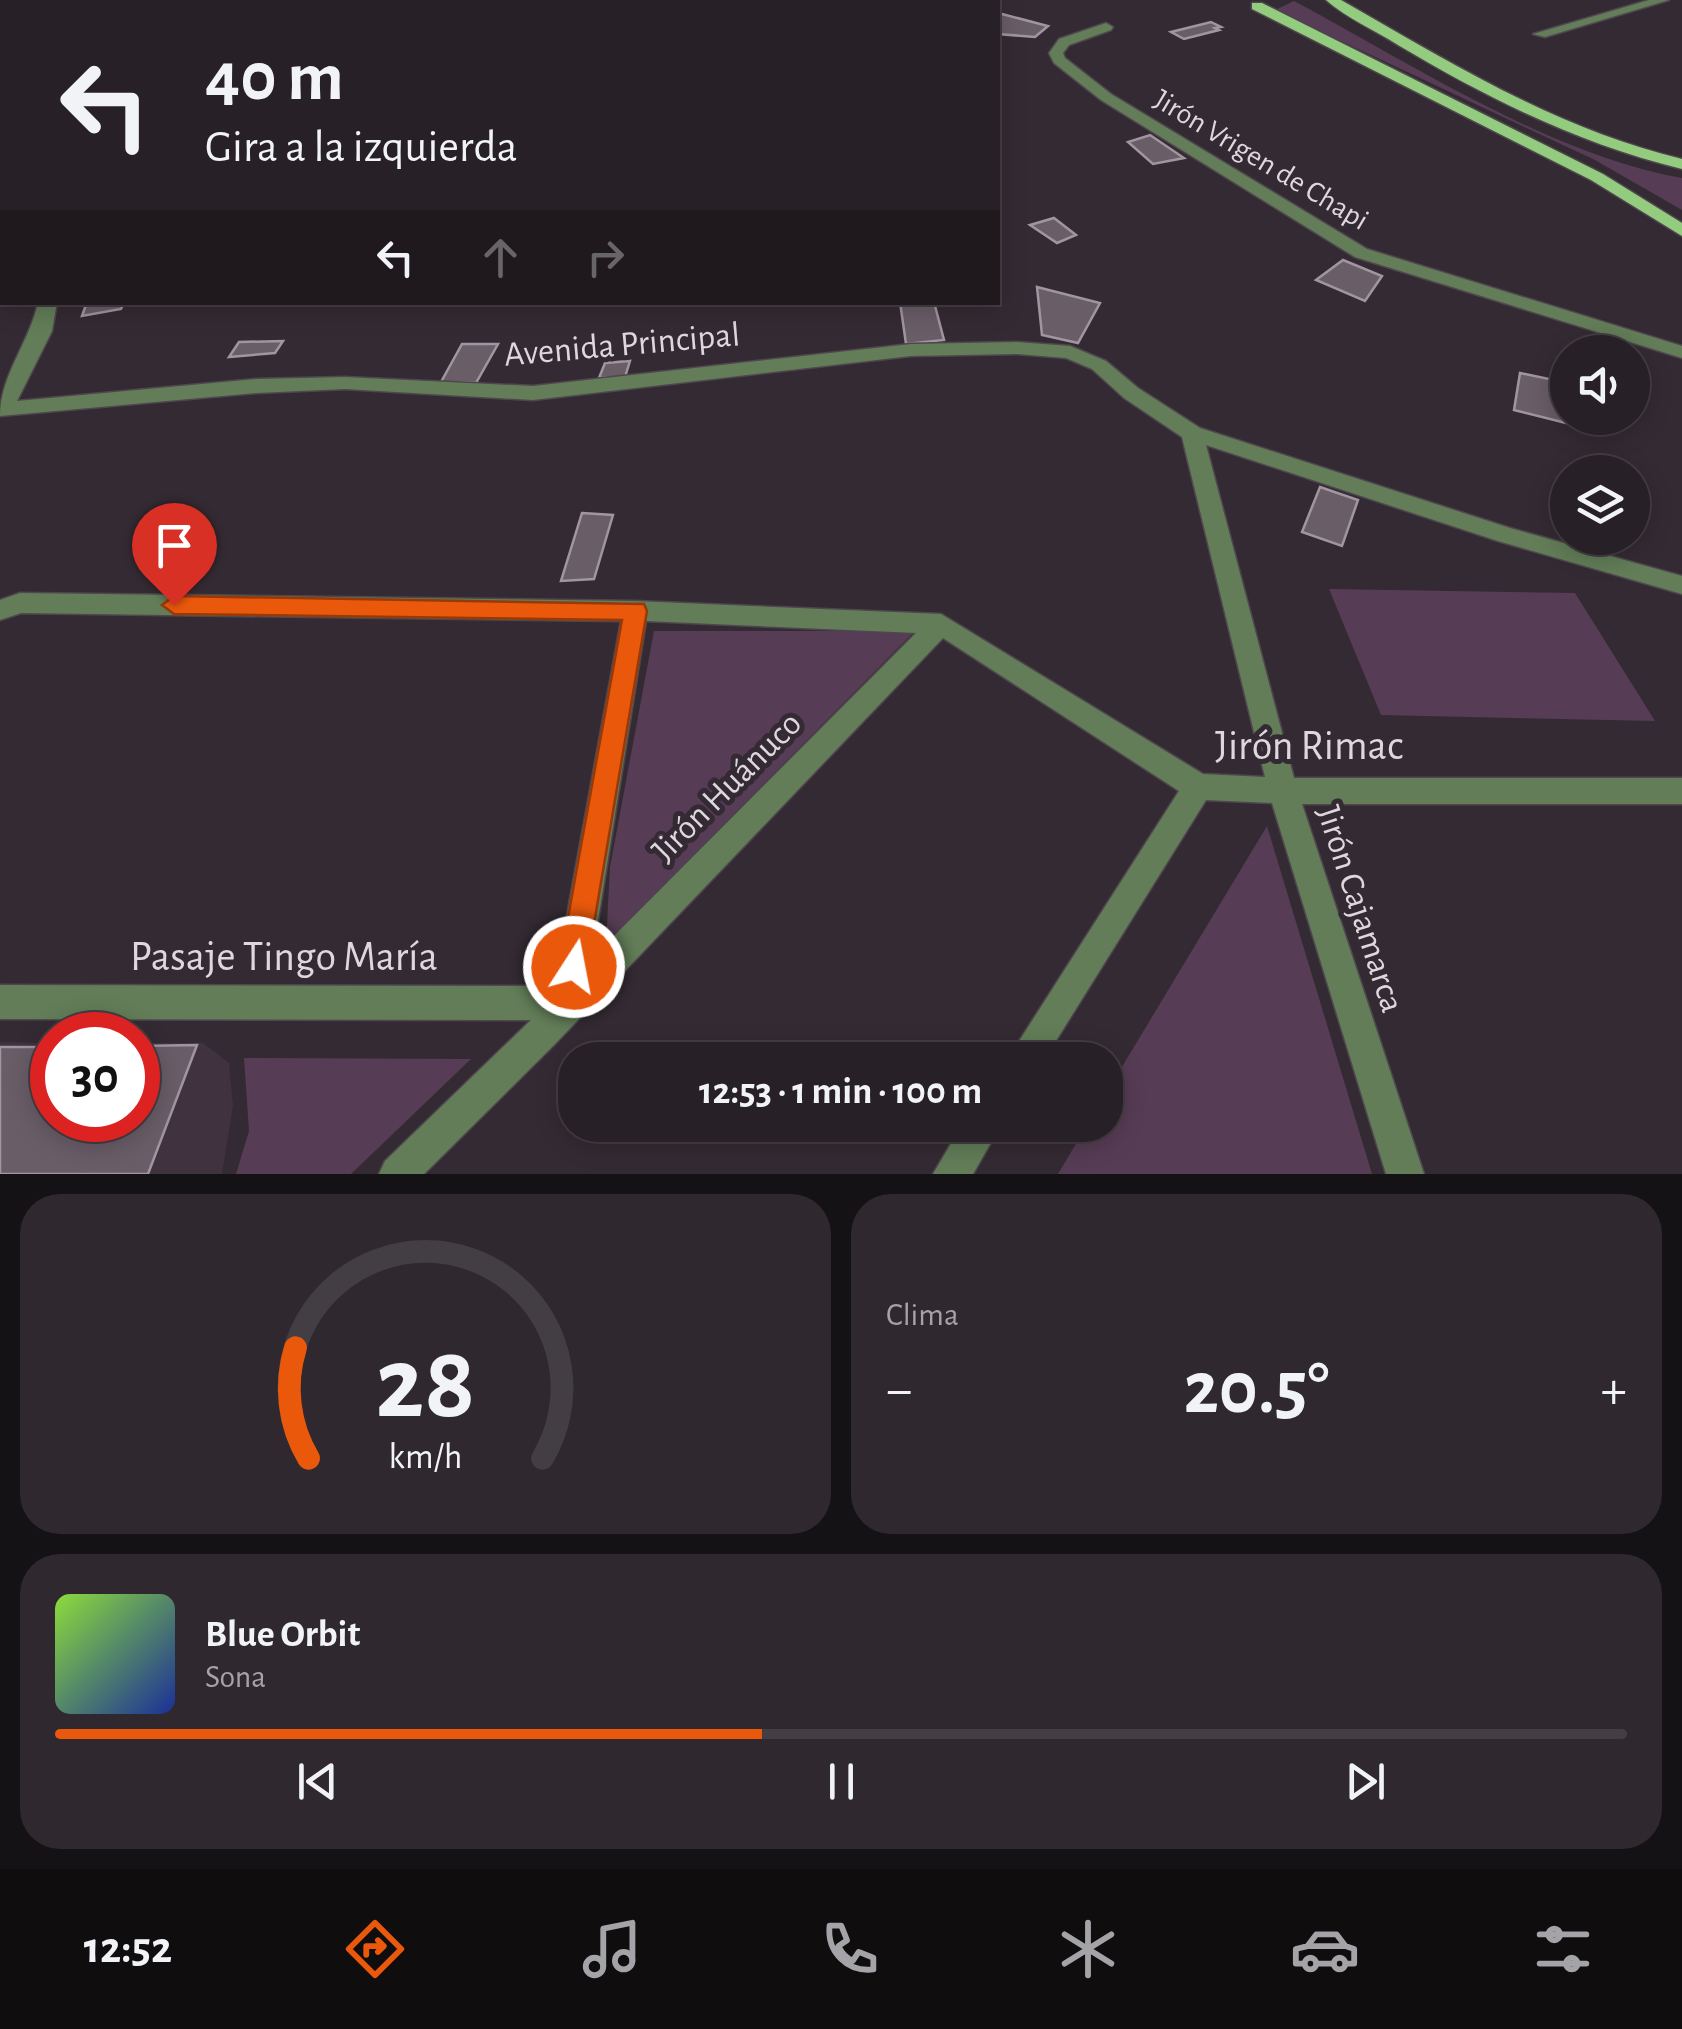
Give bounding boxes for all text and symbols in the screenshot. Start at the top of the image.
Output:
icon: left [40,40,170,170]
text: 40 m [205,43,344,113]
street label: Jirón Vrigen de Chapi [1149,84,1373,236]
text: Gira a la izquierda [205,125,518,170]
icon: left [368,230,423,285]
icon: ahead [473,230,528,285]
icon: right [578,230,633,285]
street label: Avenida Principal [503,317,741,373]
map controls [1550,335,1650,555]
button: sound [1550,335,1650,435]
button: layers [1550,455,1650,555]
pin [132,503,217,606]
icon: arrive [147,518,202,573]
street label: Jirón Huánuco [646,706,808,868]
street label: Jirón Rimac [1215,725,1403,767]
street label: Jirón Cajamarca [1310,801,1410,1017]
position arrow [522,915,626,1019]
street label: Pasaje Tingo María [130,936,438,978]
speed limit sign: 30 [30,1012,160,1142]
text: 12:53 · 1 min · 100 m [699,1073,982,1111]
text: Clima [886,1299,959,1331]
text: 28 [375,1333,476,1437]
text: 20.5° [1184,1352,1329,1427]
text: − [886,1363,912,1418]
text: + [1601,1363,1627,1418]
text: km/h [389,1439,462,1475]
text: Blue Orbit [205,1616,360,1654]
text: Sona [205,1661,266,1693]
icon: previous [290,1754,345,1809]
icon: pause [814,1754,869,1809]
icon: next [1338,1754,1393,1809]
icon: directions [340,1914,410,1984]
icon: music [577,1914,647,1984]
icon: phone [815,1914,885,1984]
icon: climate [1053,1914,1123,1984]
icon: car [1290,1914,1360,1984]
icon: filters [1528,1914,1598,1984]
text: 12:52 [84,1926,172,1971]

